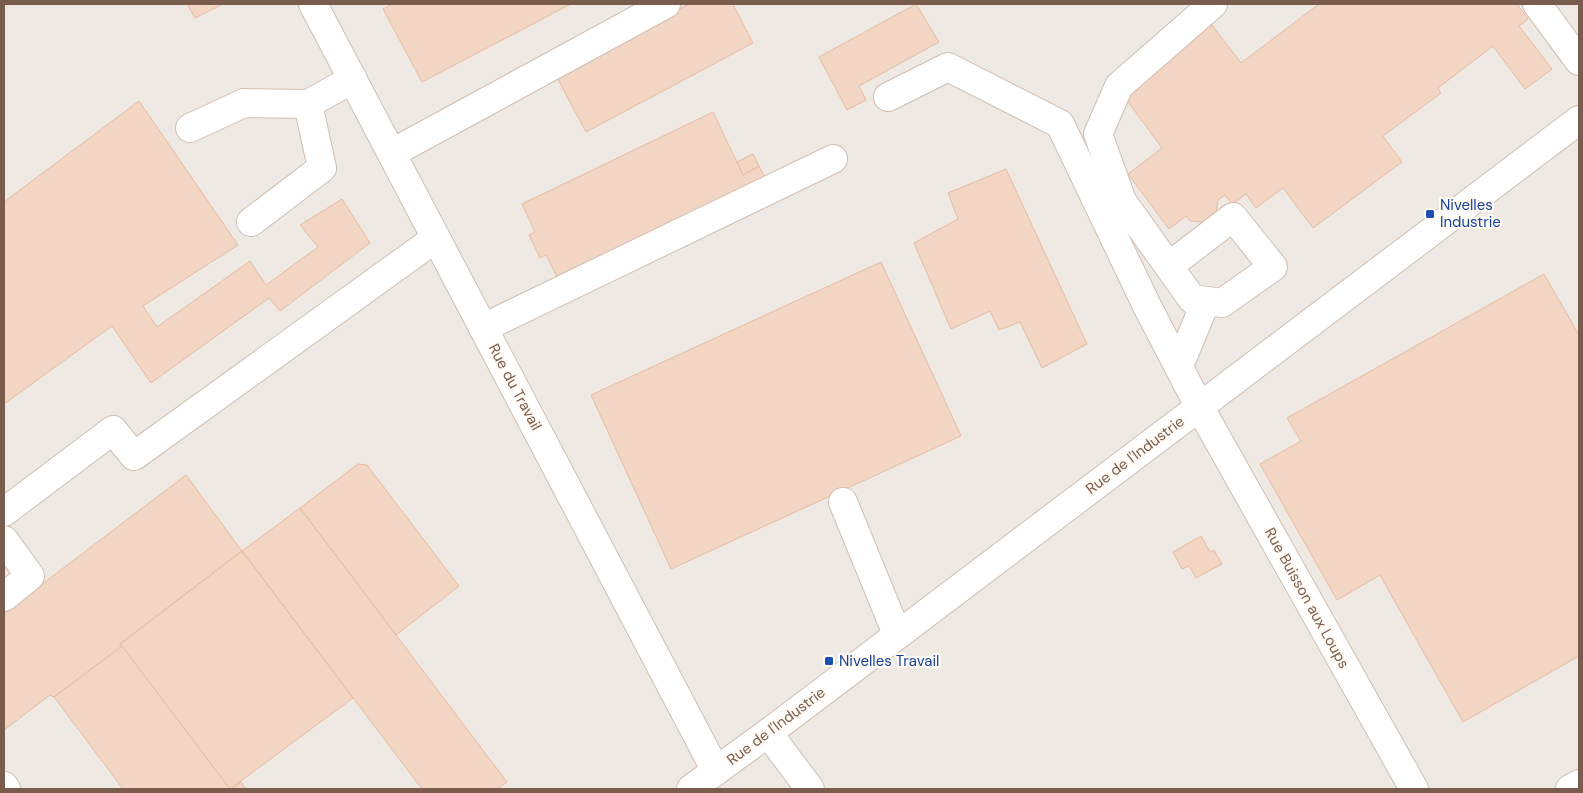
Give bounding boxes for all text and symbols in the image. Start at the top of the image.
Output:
place label: Nivelles Industrie [1440,195,1501,232]
marker: Nivelles Industrie [1424,208,1436,220]
street label: Rue du Travail [484,340,546,434]
street label: Rue de l'Industrie [1082,411,1188,499]
street label: Rue Buisson aux Loups [1260,524,1354,672]
place label: Nivelles Travail [839,651,939,671]
marker: Nivelles Travail [823,655,835,667]
street label: Rue de l'Industrie [723,682,829,770]

